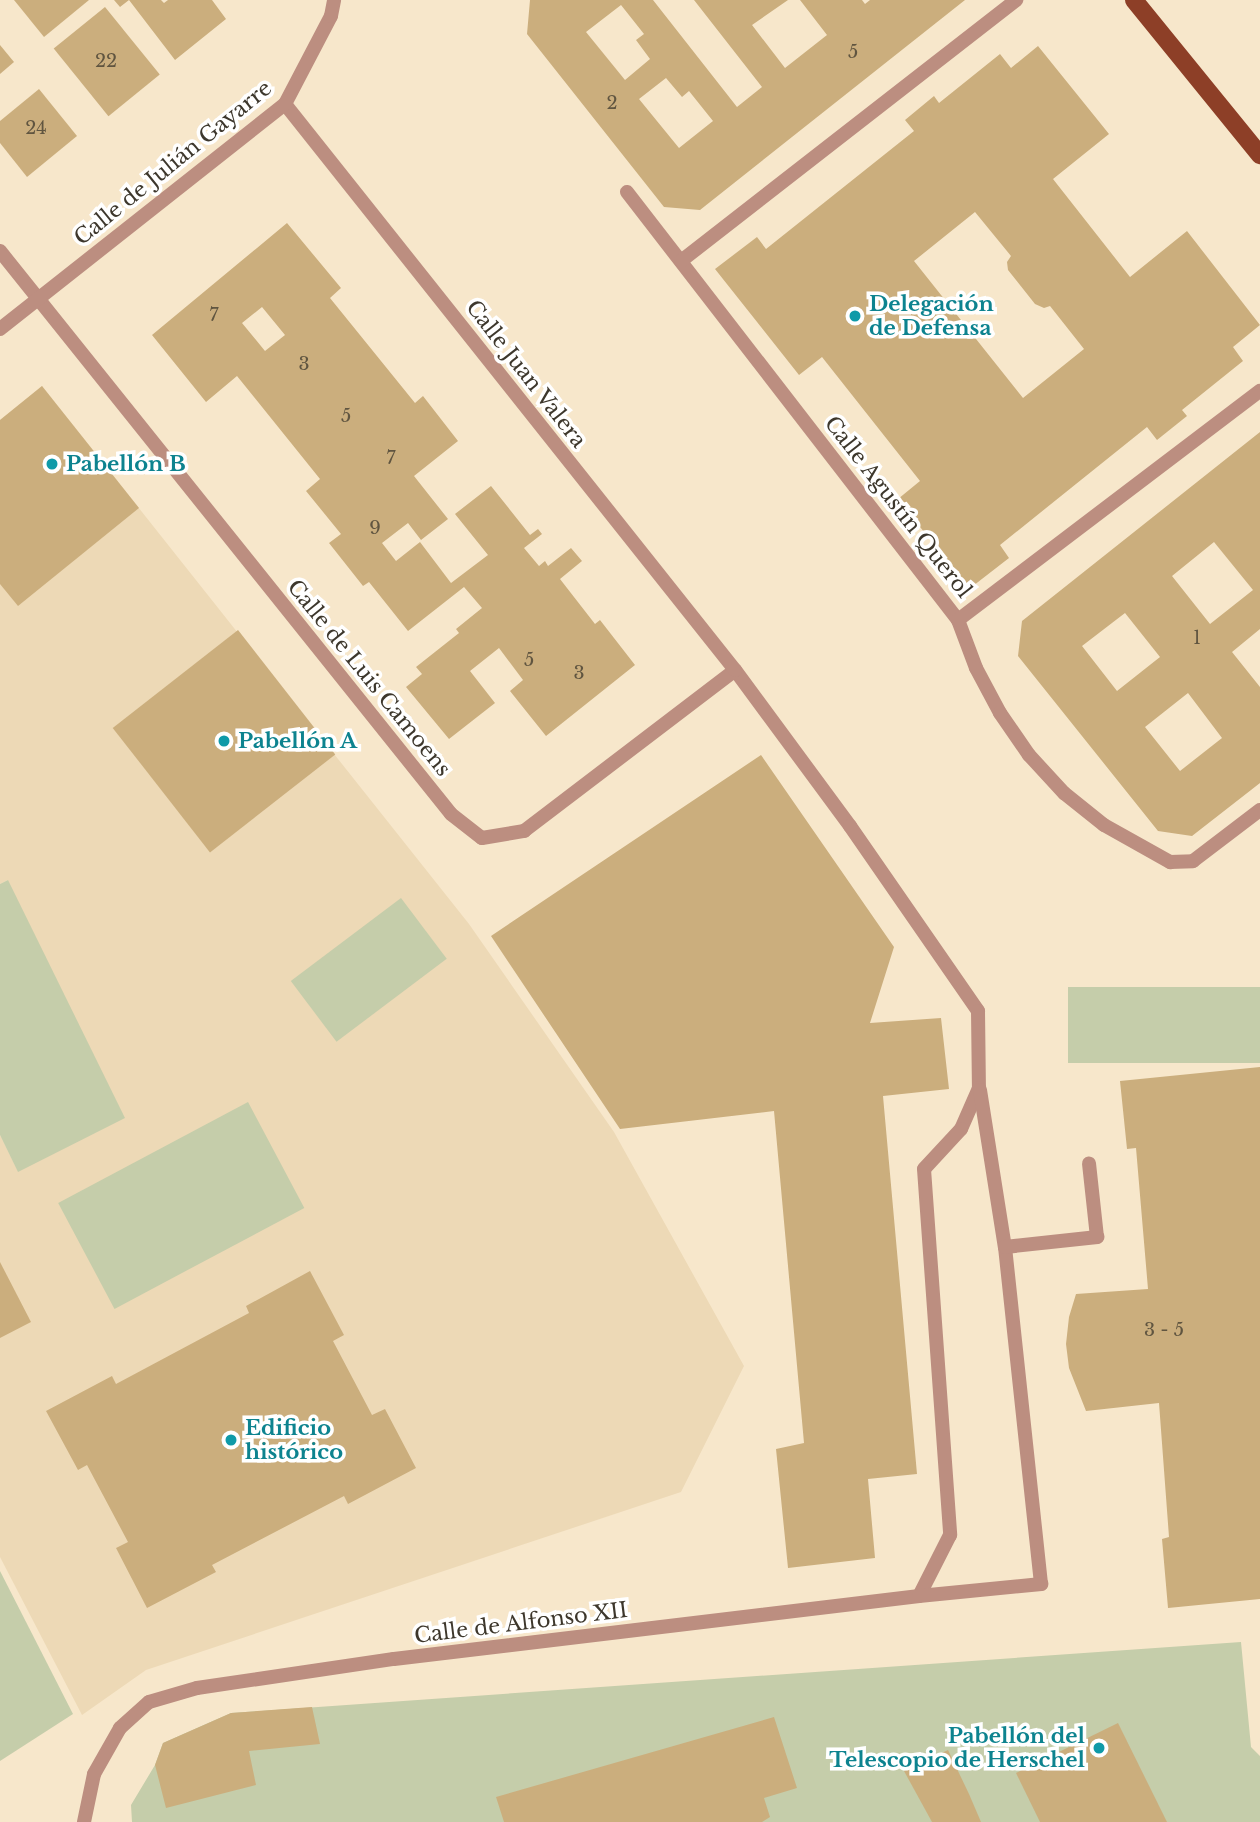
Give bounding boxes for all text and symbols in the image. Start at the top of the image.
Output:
house number: 5 [848,41,858,63]
house number: 22 [95,50,117,72]
street label: Calle de Julián Gayarre [69,76,277,250]
house number: 2 [606,92,618,114]
house number: 24 [25,117,47,139]
place label: Delegación de Defensa [869,291,994,341]
street label: Calle Juan Valera [460,295,592,453]
house number: 7 [209,304,219,326]
marker: Delegación de Defensa [847,308,863,324]
house number: 3 [298,353,310,375]
house number: 5 [341,405,351,427]
street label: Calle Agustín Querol [819,411,977,603]
house number: 7 [386,447,396,469]
place label: Pabellón B [66,451,186,477]
marker: Pabellón B [44,456,60,472]
house number: 9 [369,517,381,539]
street label: Calle de Luis Camoens [282,575,456,781]
house number: 1 [1193,627,1201,649]
house number: 5 [524,649,534,671]
house number: 3 [573,662,585,684]
place label: Pabellón A [238,728,358,754]
marker: Pabellón A [216,733,232,749]
house number: 3 - 5 [1144,1319,1184,1341]
place label: Edificio histórico [245,1415,343,1465]
marker: Edificio histórico [223,1432,239,1448]
street label: Calle de Alfonso XII [412,1597,630,1649]
place label: Pabellón del Telescopio de Herschel [829,1723,1085,1773]
marker: Pabellón del Telescopio de Herschel [1091,1740,1107,1756]

